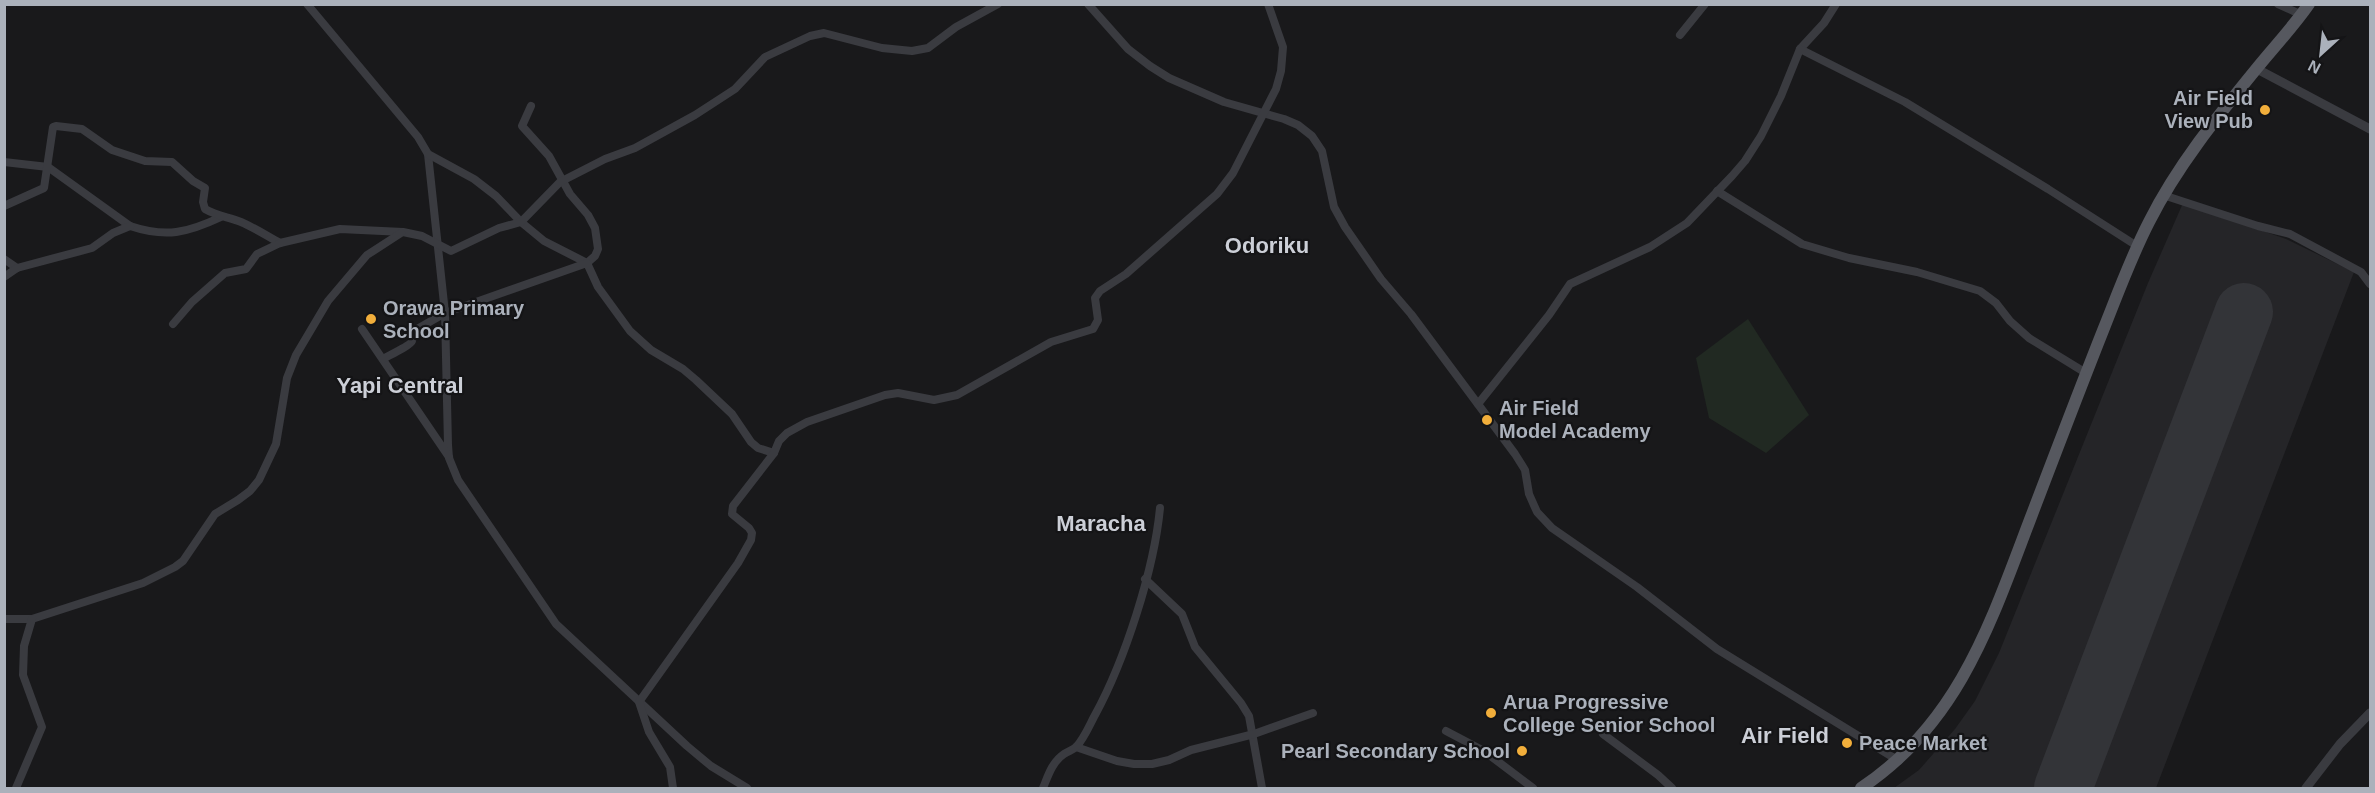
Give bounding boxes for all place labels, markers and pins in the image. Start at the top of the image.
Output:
place label: Air Field View Pub [2164,87,2253,132]
marker: Air Field View Pub [2258,103,2272,117]
place label: Orawa Primary School [383,297,525,342]
marker: Orawa Primary School [364,312,378,326]
place label: Air Field Model Academy [1499,397,1651,442]
marker: Air Field Model Academy [1480,413,1494,427]
place label: Arua Progressive College Senior School [1503,691,1715,736]
marker: Arua Progressive College Senior School [1484,706,1498,720]
place label: Peace Market [1859,732,1987,754]
marker: Peace Market [1840,736,1854,750]
place label: Pearl Secondary School [1281,740,1510,762]
marker: Pearl Secondary School [1515,744,1529,758]

